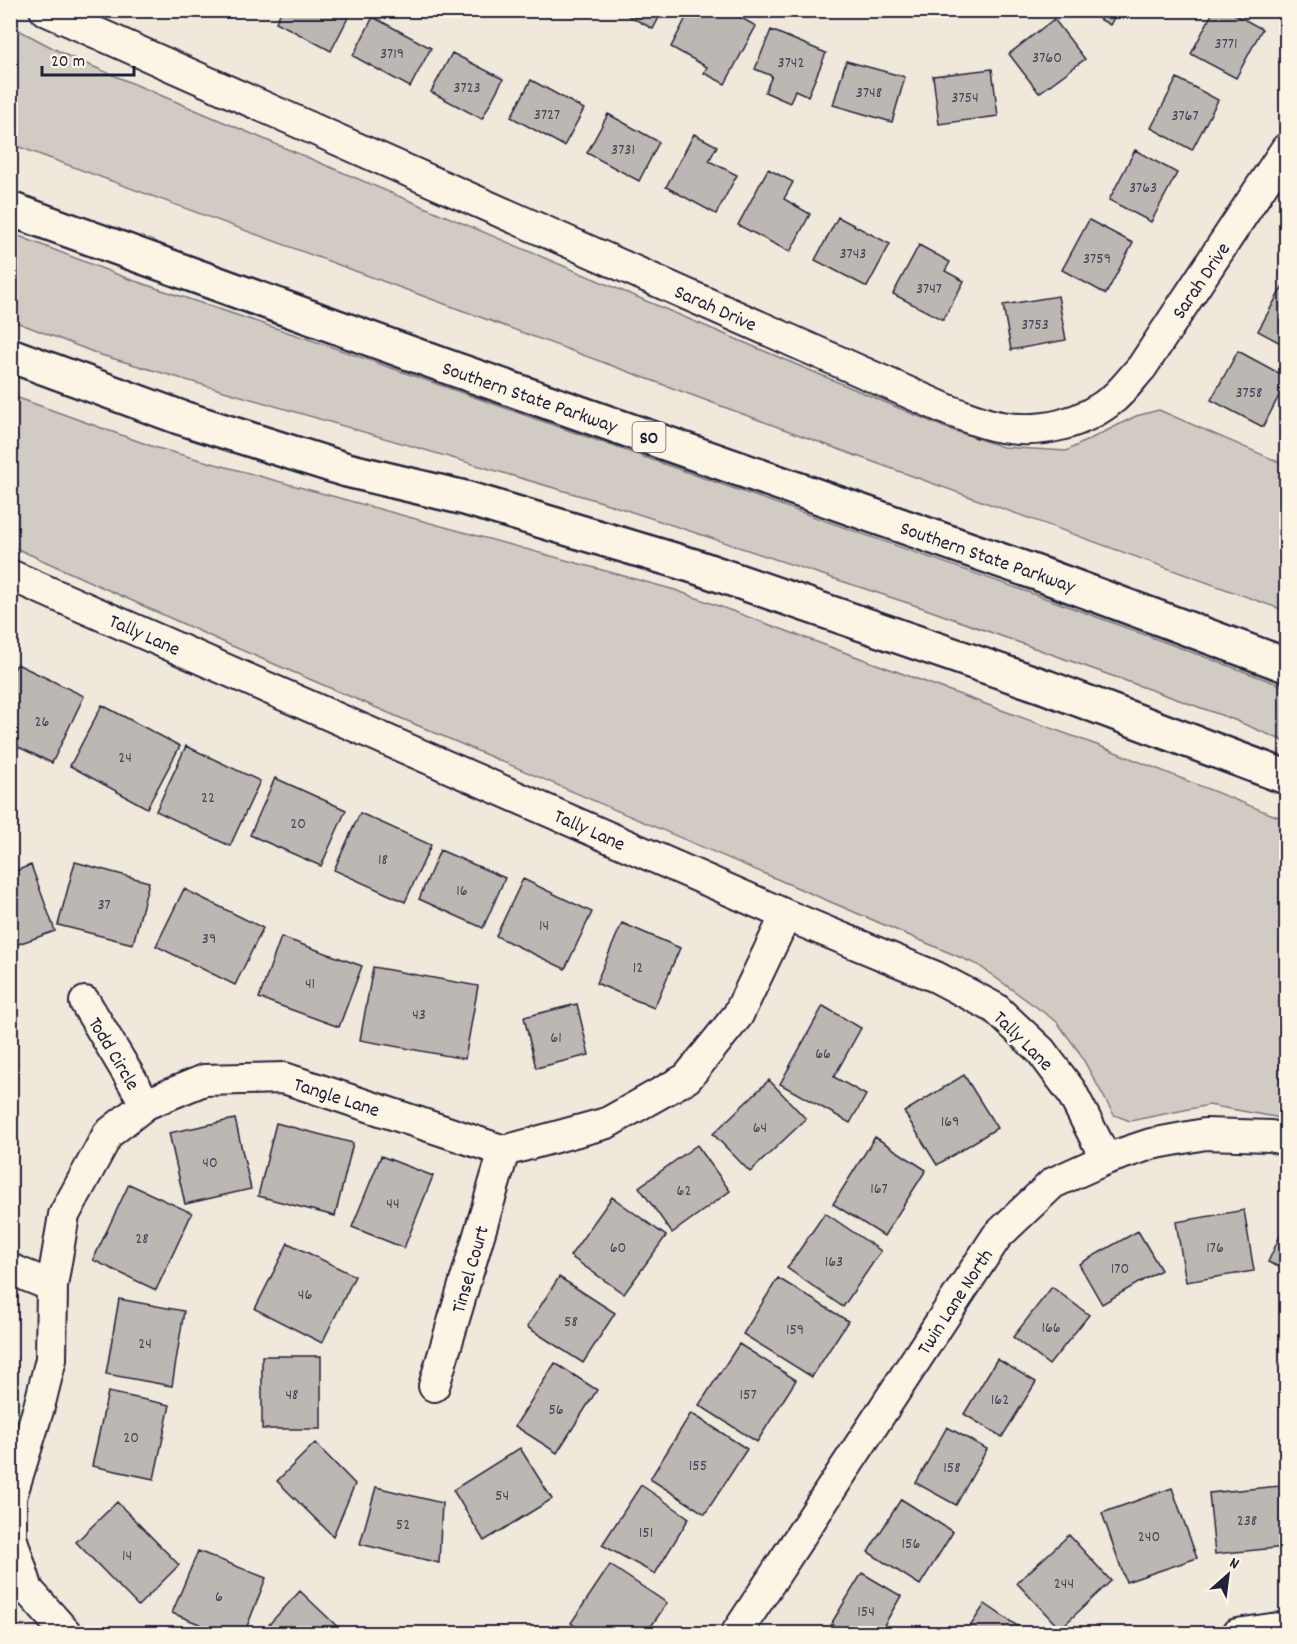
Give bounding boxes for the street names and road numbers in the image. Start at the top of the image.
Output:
street label: Sarah Drive [1166,238,1239,326]
street label: Sarah Drive [669,279,761,340]
street label: Southern State Parkway [438,356,621,442]
road number: SO [632,422,666,452]
street label: Southern State Parkway [896,516,1079,602]
street label: Tally Lane [104,609,184,665]
street label: Tally Lane [549,804,629,860]
street label: Tally Lane [985,1006,1058,1079]
street label: Todd Circle [80,1013,145,1097]
street label: Tangle Lane [289,1072,383,1126]
street label: Tinsel Court [446,1223,498,1317]
street label: Twin Lane North [912,1244,1001,1361]

